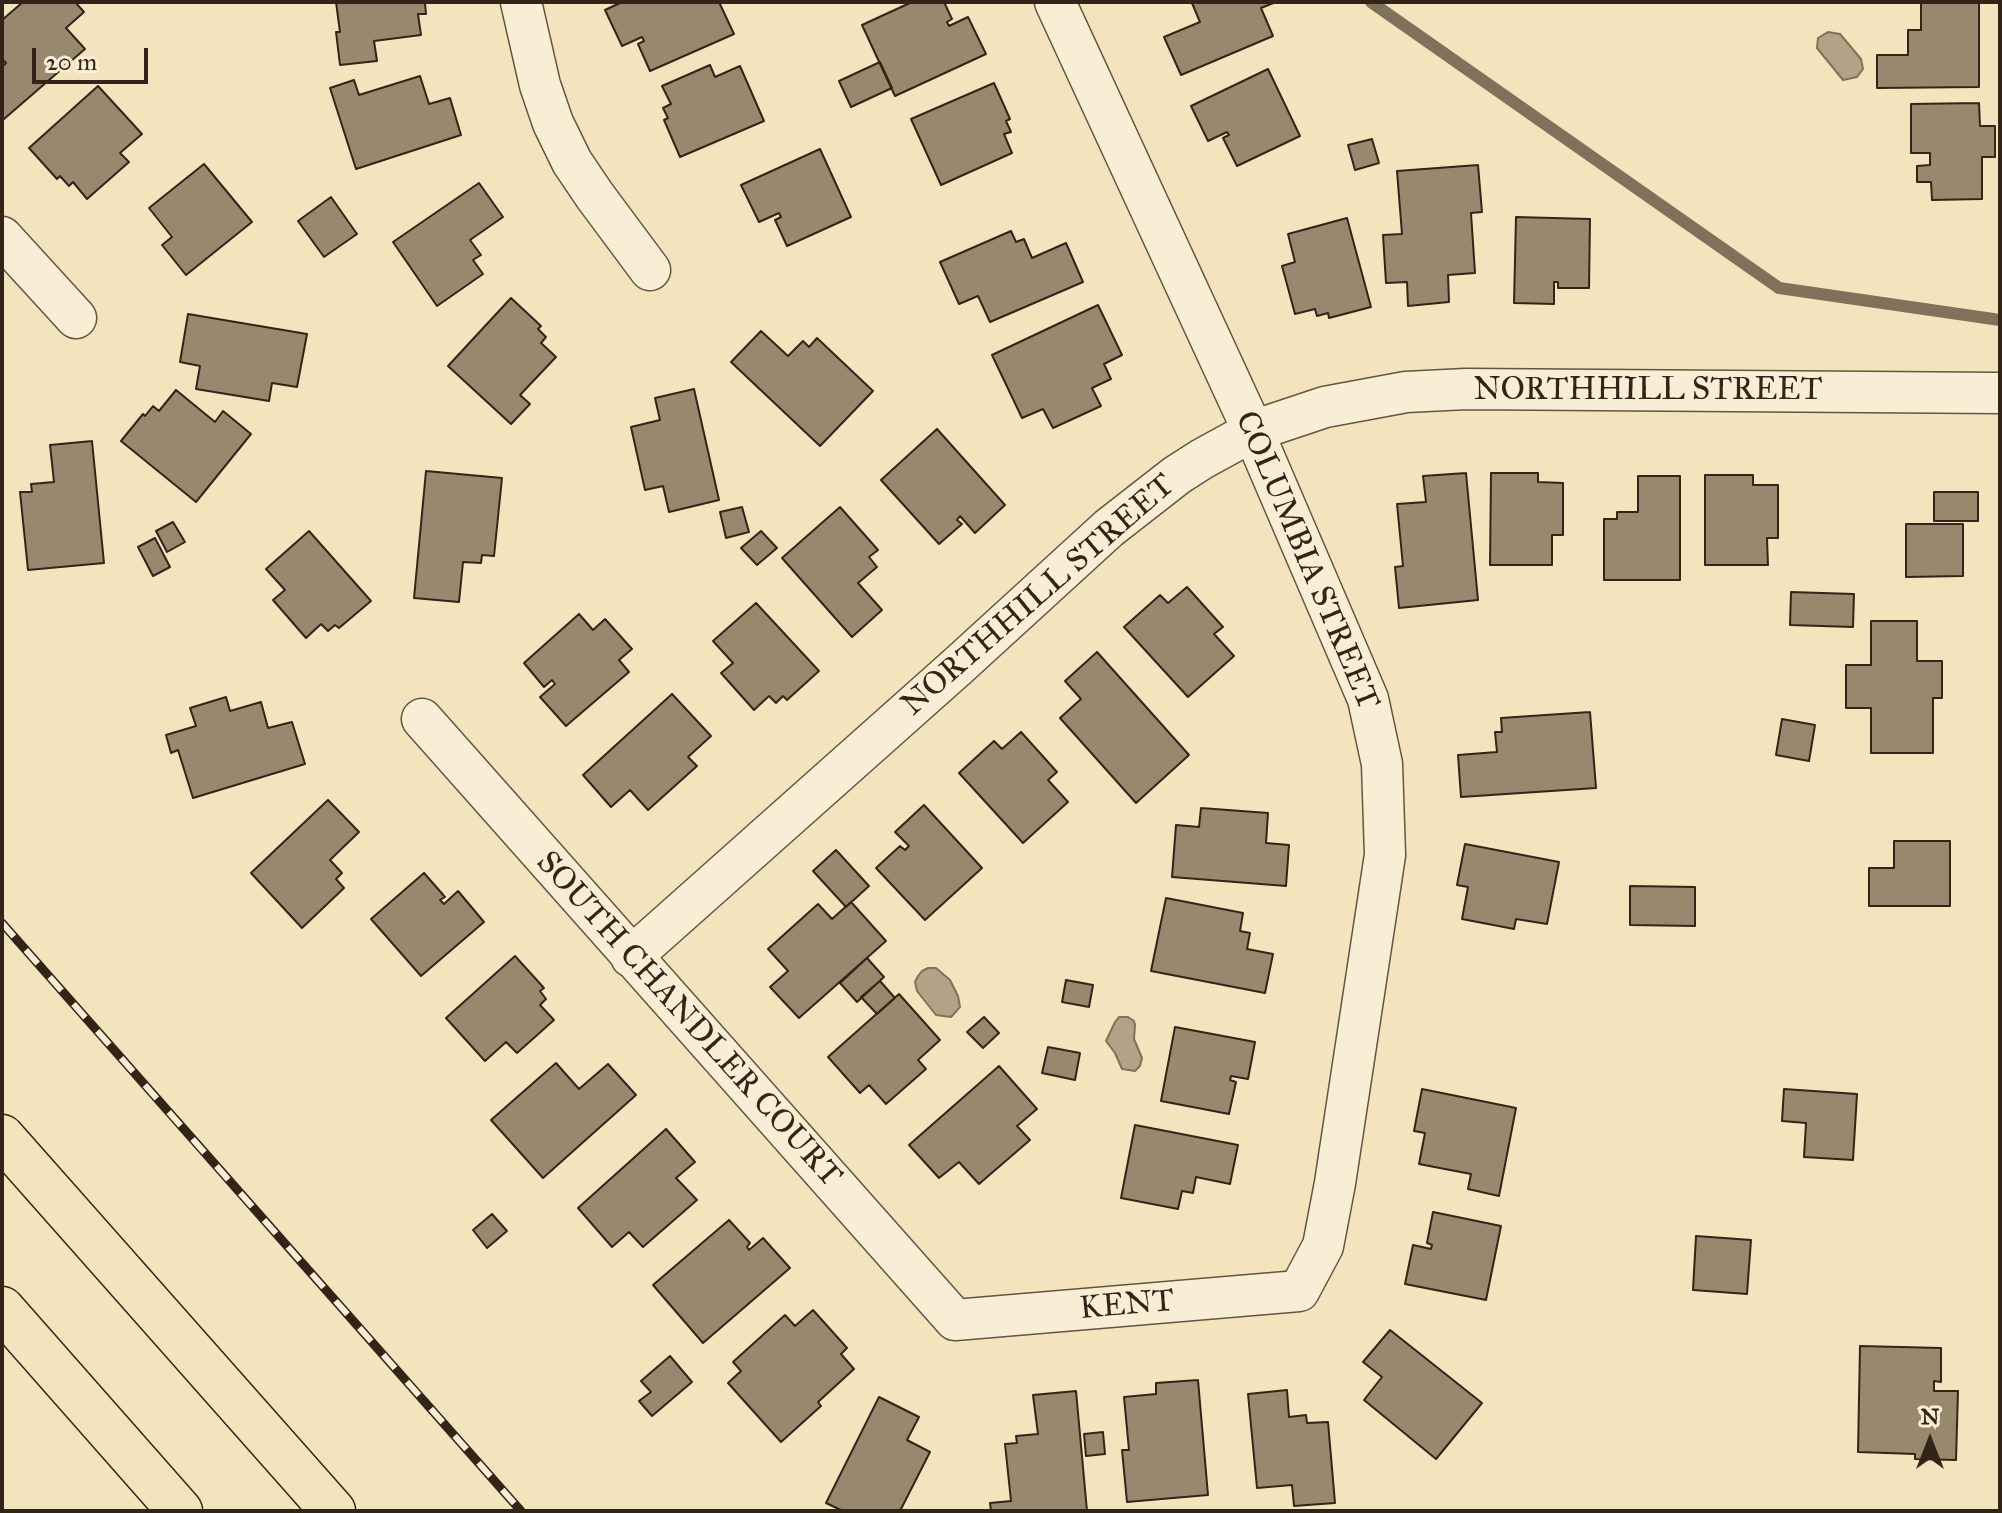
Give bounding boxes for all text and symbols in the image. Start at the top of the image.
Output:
scale bar [36,32,152,82]
text: 20 m [46,47,97,77]
street label: NORTHHILL STREET [1474,372,1822,410]
street label: COLUMBIA STREET [1226,406,1386,716]
street label: NORTHHILL STREET [895,467,1183,725]
street label: SOUTH CHANDLER COURT [527,844,849,1196]
street label: KENT [1078,1283,1176,1329]
north arrow [1890,1401,1970,1481]
text: N [1921,1403,1939,1430]

